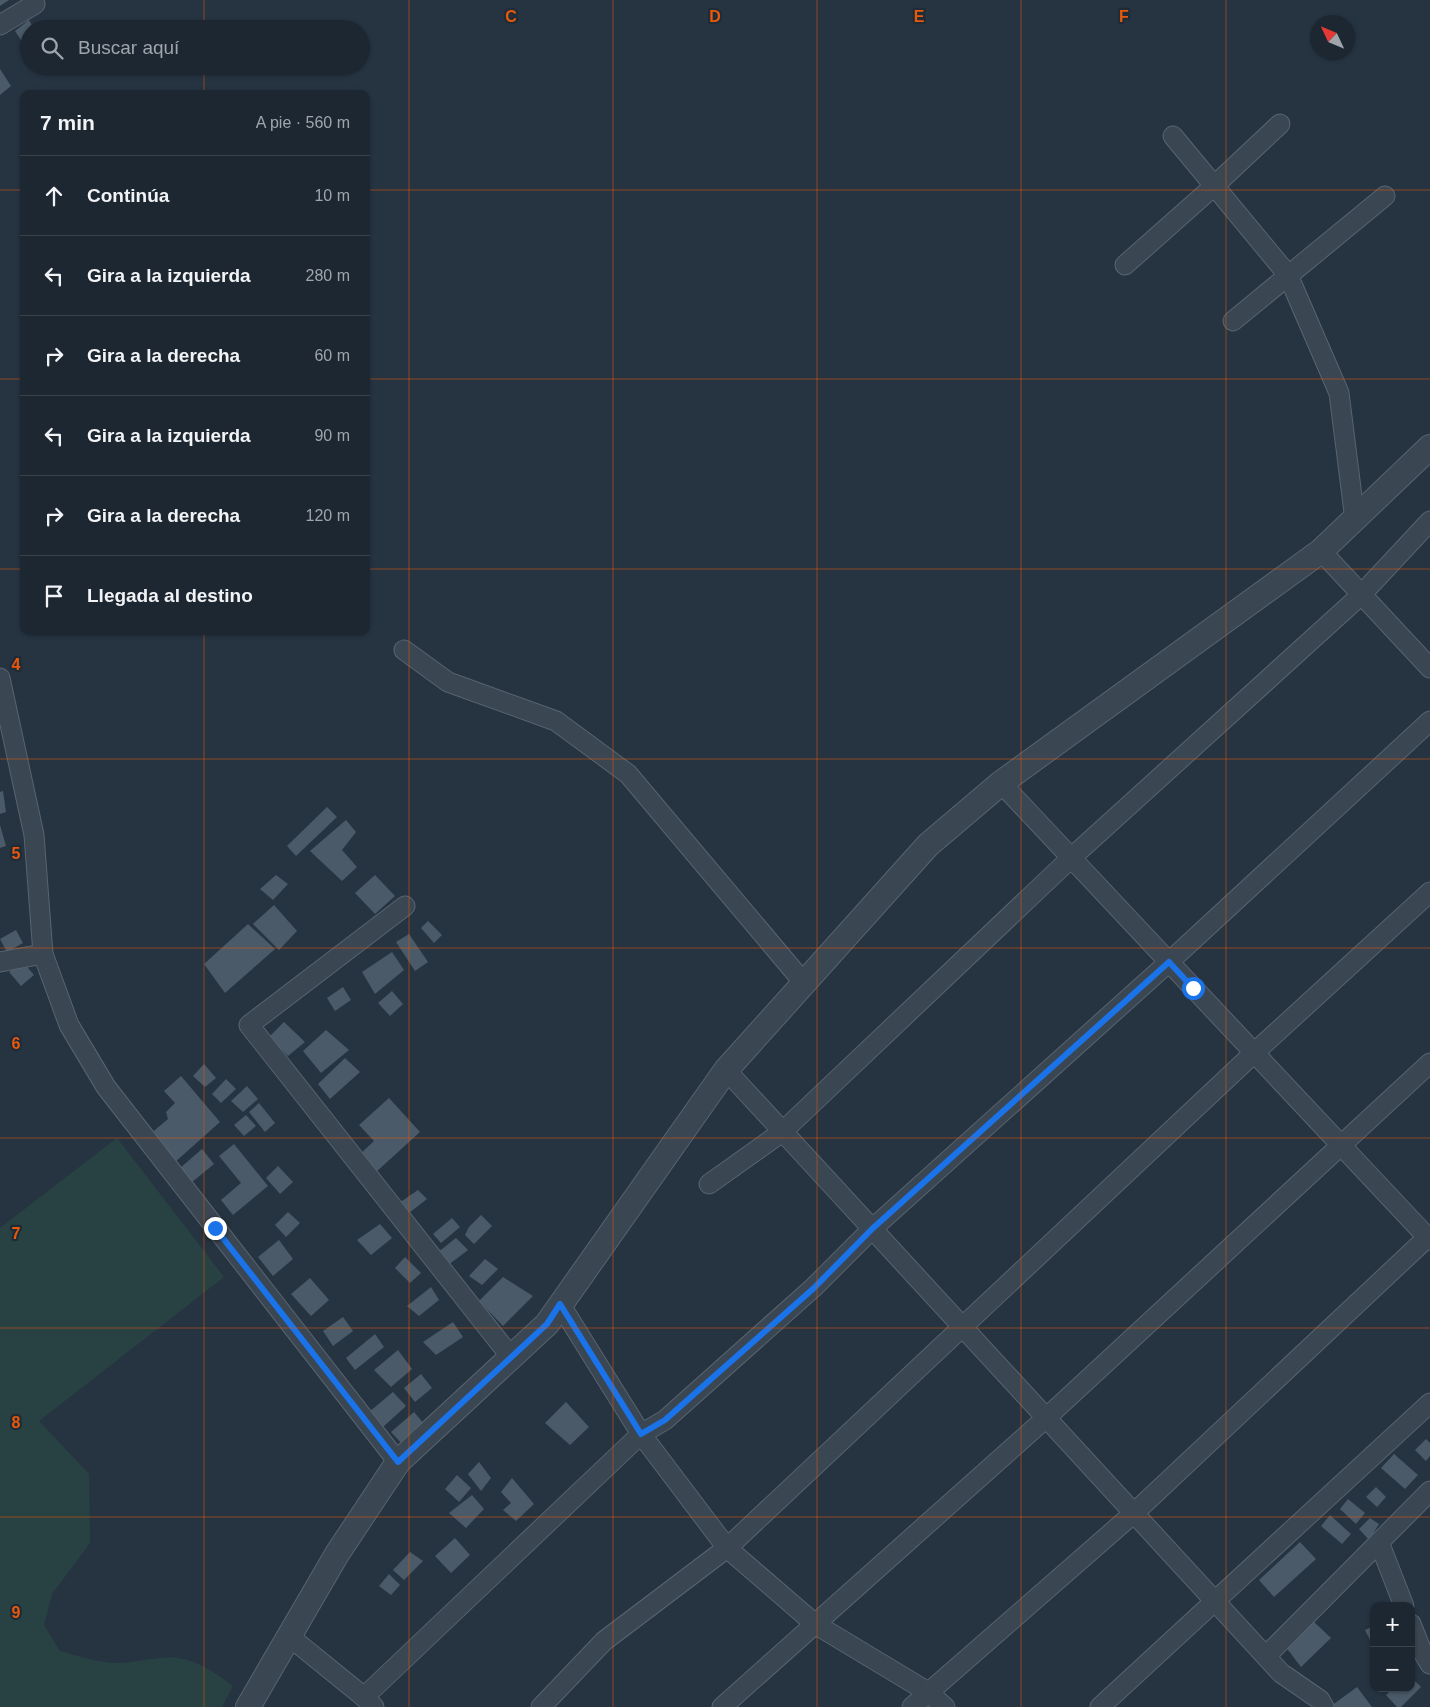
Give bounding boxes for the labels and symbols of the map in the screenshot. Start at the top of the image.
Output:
text: C [505,8,517,25]
text: D [709,8,721,25]
text: E [914,8,925,25]
text: F [1119,8,1129,25]
north arrow [1310,15,1355,60]
text: 4 [12,656,21,673]
text: 5 [12,845,21,862]
route start [1182,977,1205,1000]
text: 6 [12,1035,21,1052]
route end [204,1217,227,1240]
text: 7 [12,1225,21,1242]
text: 8 [12,1414,21,1431]
text: 9 [12,1604,21,1621]

